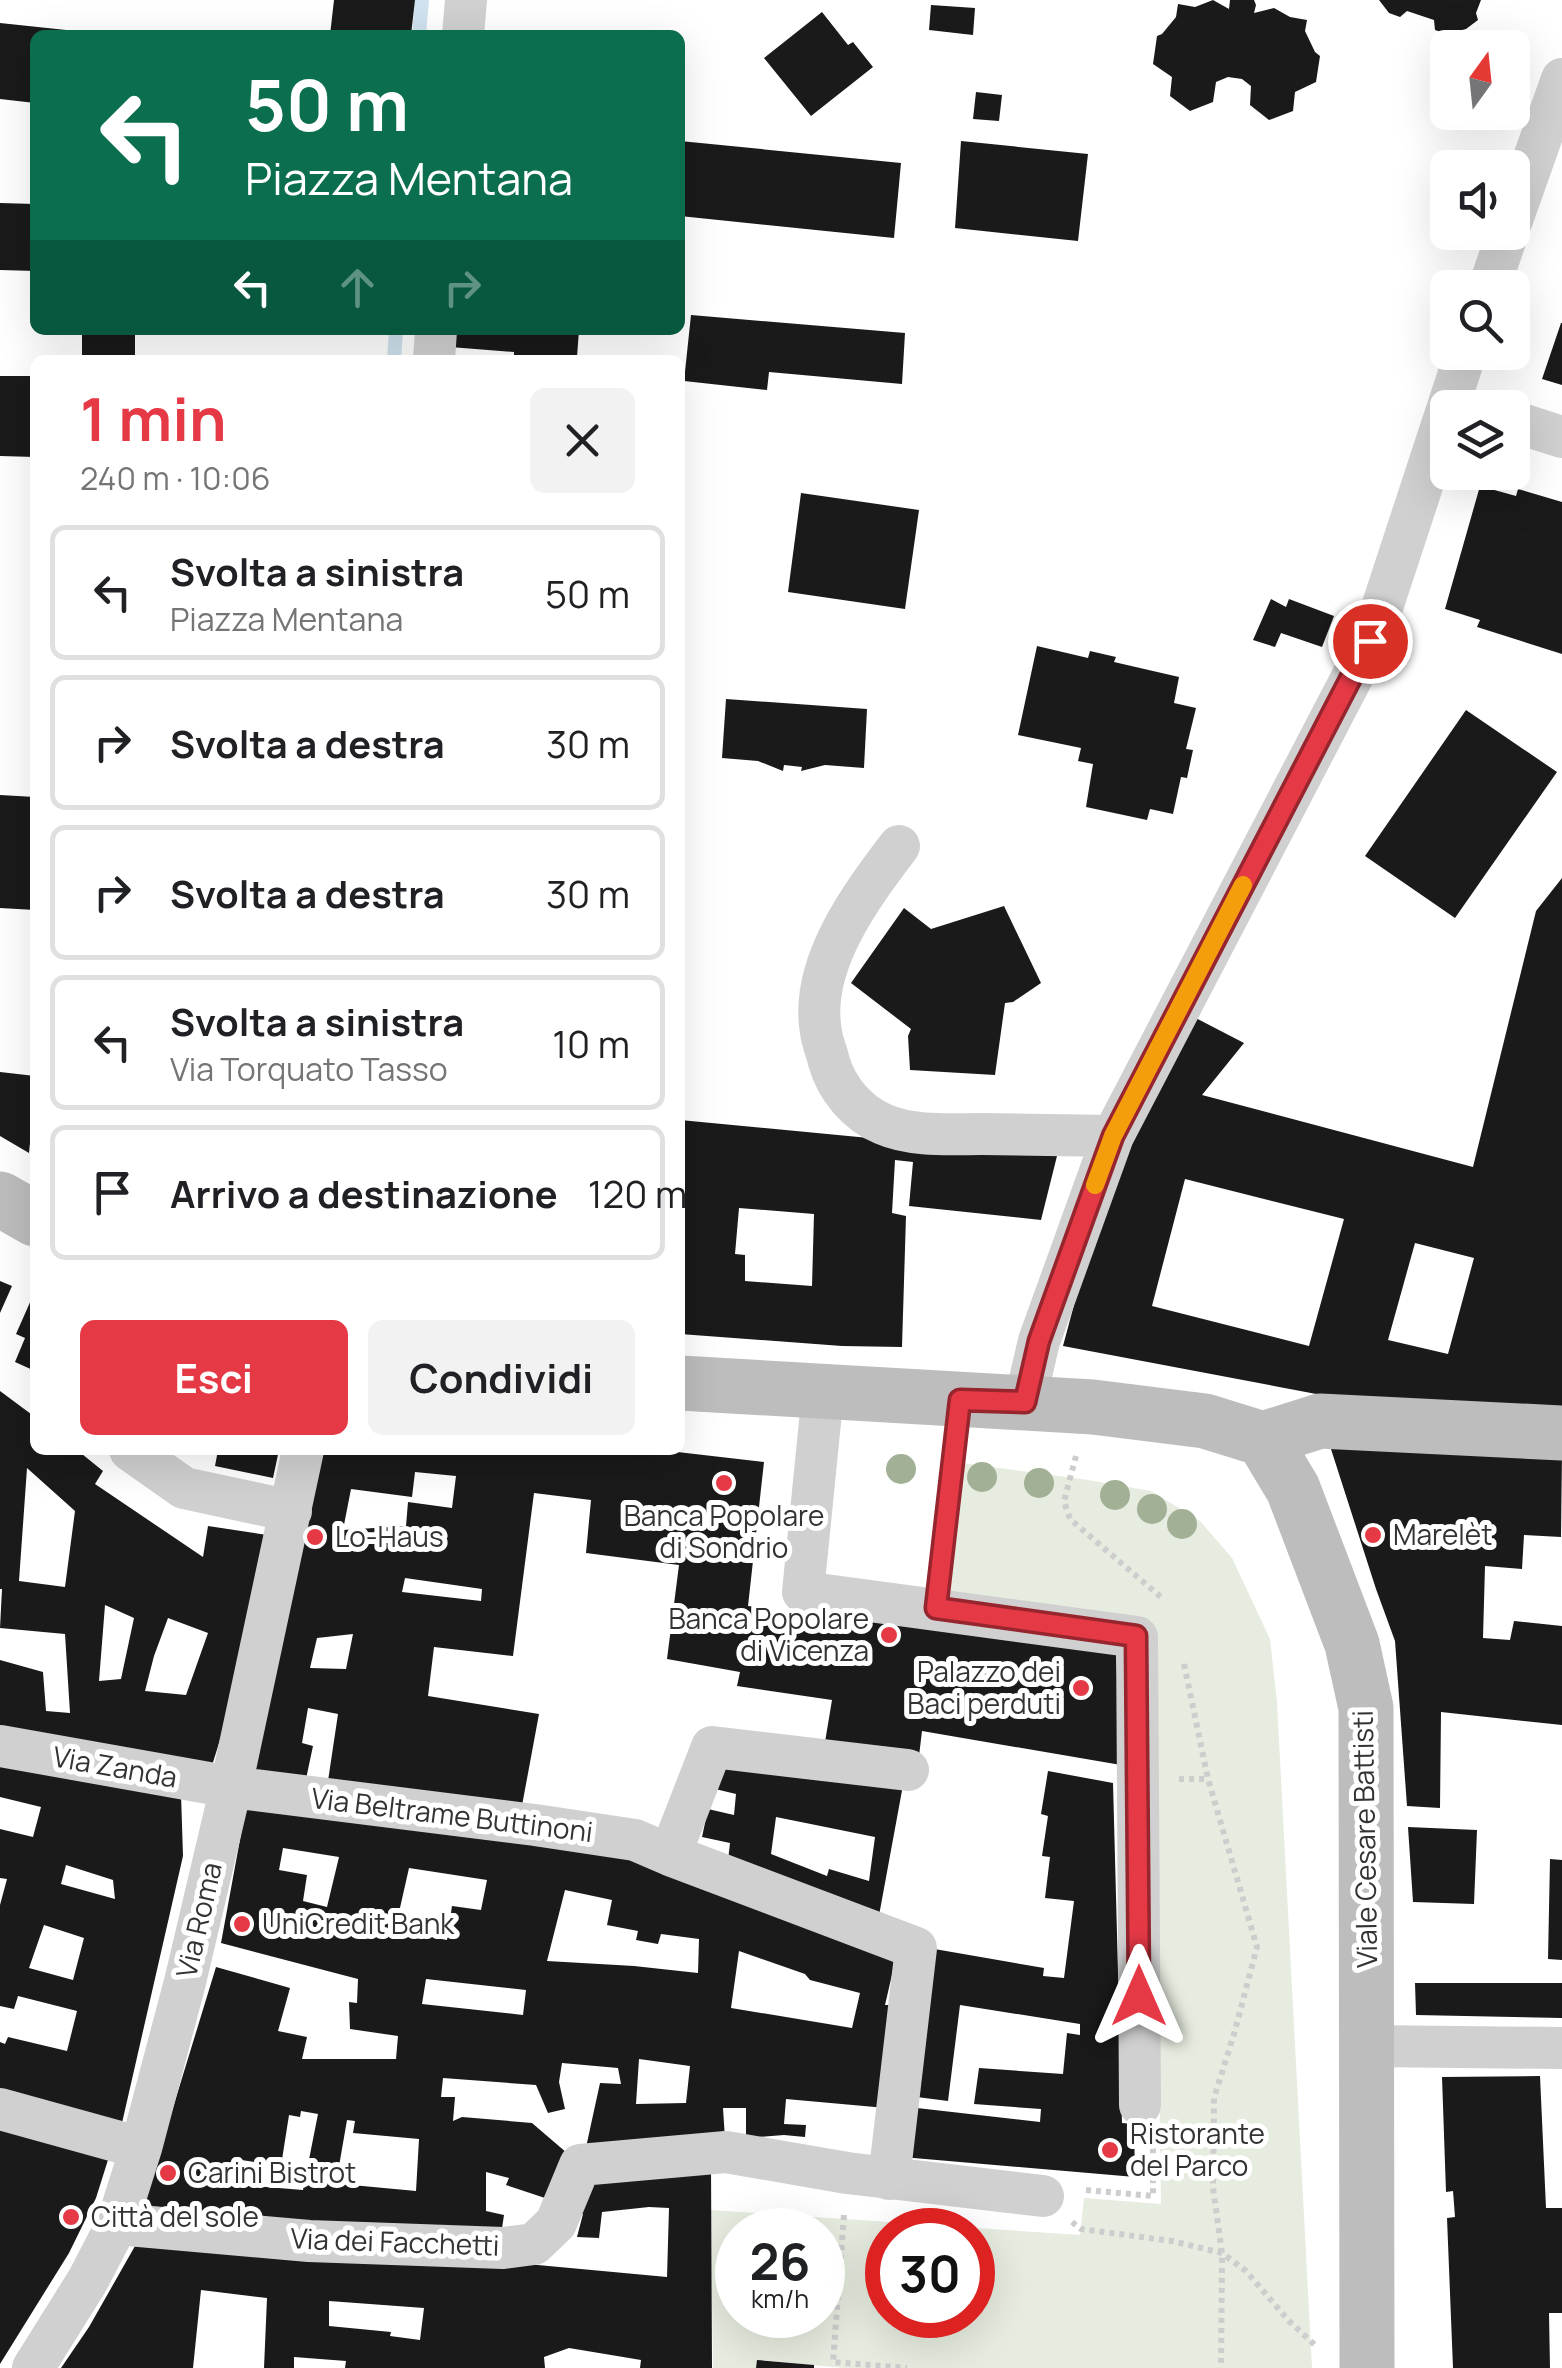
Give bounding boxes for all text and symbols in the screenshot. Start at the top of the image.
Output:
north arrow [1430,30,1530,130]
map controls [1430,30,1530,490]
text: 50 m [245,56,409,152]
icon: left [80,70,210,200]
text: Piazza Mentana [245,147,573,209]
button: sound [1430,150,1530,250]
icon: left [225,260,280,315]
icon: ahead [330,260,385,315]
icon: right [435,260,490,315]
button: search [1430,270,1530,370]
text: 1 min [80,377,227,459]
button: close [530,388,635,493]
button: layers [1430,390,1530,490]
text: 240 m · 10:06 [80,456,271,500]
text: Svolta a sinistra [170,545,464,597]
icon: left [85,565,140,620]
text: 50 m [545,567,630,619]
text: Piazza Mentana [170,597,403,641]
pin [1328,599,1413,684]
icon: arrive [1343,614,1398,669]
icon: right [85,715,140,770]
text: Svolta a destra [170,717,445,769]
text: 30 m [546,717,630,769]
icon: right [85,865,140,920]
text: Svolta a destra [170,867,445,919]
text: 30 m [546,867,630,919]
text: Svolta a sinistra [170,995,464,1047]
icon: left [85,1015,140,1070]
text: 10 m [552,1017,630,1069]
text: Via Torquato Tasso [170,1047,448,1091]
icon: arrive [85,1165,140,1220]
text: Arrivo a destinazione [170,1167,558,1219]
text: 120 m [588,1167,687,1219]
button: Esci [80,1320,348,1435]
button: Condividi [368,1320,635,1435]
marker: Banca Popolare di Sondrio [713,1472,735,1494]
place label: Banca Popolare di Sondrio [624,1496,824,1566]
place label: Marelèt [1393,1515,1492,1553]
place label: Lo-Haus [335,1517,444,1555]
marker: Marelèt [1362,1524,1384,1546]
marker: Lo-Haus [304,1526,326,1548]
place label: Banca Popolare di Vicenza [668,1599,869,1669]
marker: Banca Popolare di Vicenza [878,1624,900,1646]
place label: Palazzo dei Baci perduti [907,1652,1061,1722]
marker: Palazzo dei Baci perduti [1070,1677,1092,1699]
street label: Viale Cesare Battisti [1343,1710,1385,1968]
street label: Via Zanda [50,1736,180,1796]
street label: Via Beltrame Buttinoni [309,1778,595,1850]
street label: Via Roma [166,1858,230,1981]
place label: UniCredit Bank [262,1904,455,1942]
marker: UniCredit Bank [231,1913,253,1935]
position arrow [1087,1944,1191,2048]
place label: Ristorante del Parco [1130,2114,1265,2184]
marker: Ristorante del Parco [1099,2139,1121,2161]
place label: Carini Bistrot [188,2153,356,2191]
marker: Carini Bistrot [157,2162,179,2184]
place label: Città del sole [91,2197,259,2235]
marker: Città del sole [60,2206,82,2228]
speed limit sign: 30 [865,2208,995,2338]
street label: Via dei Facchetti [290,2218,500,2264]
text: 26 [750,2227,810,2295]
text: km/h [751,2281,809,2316]

